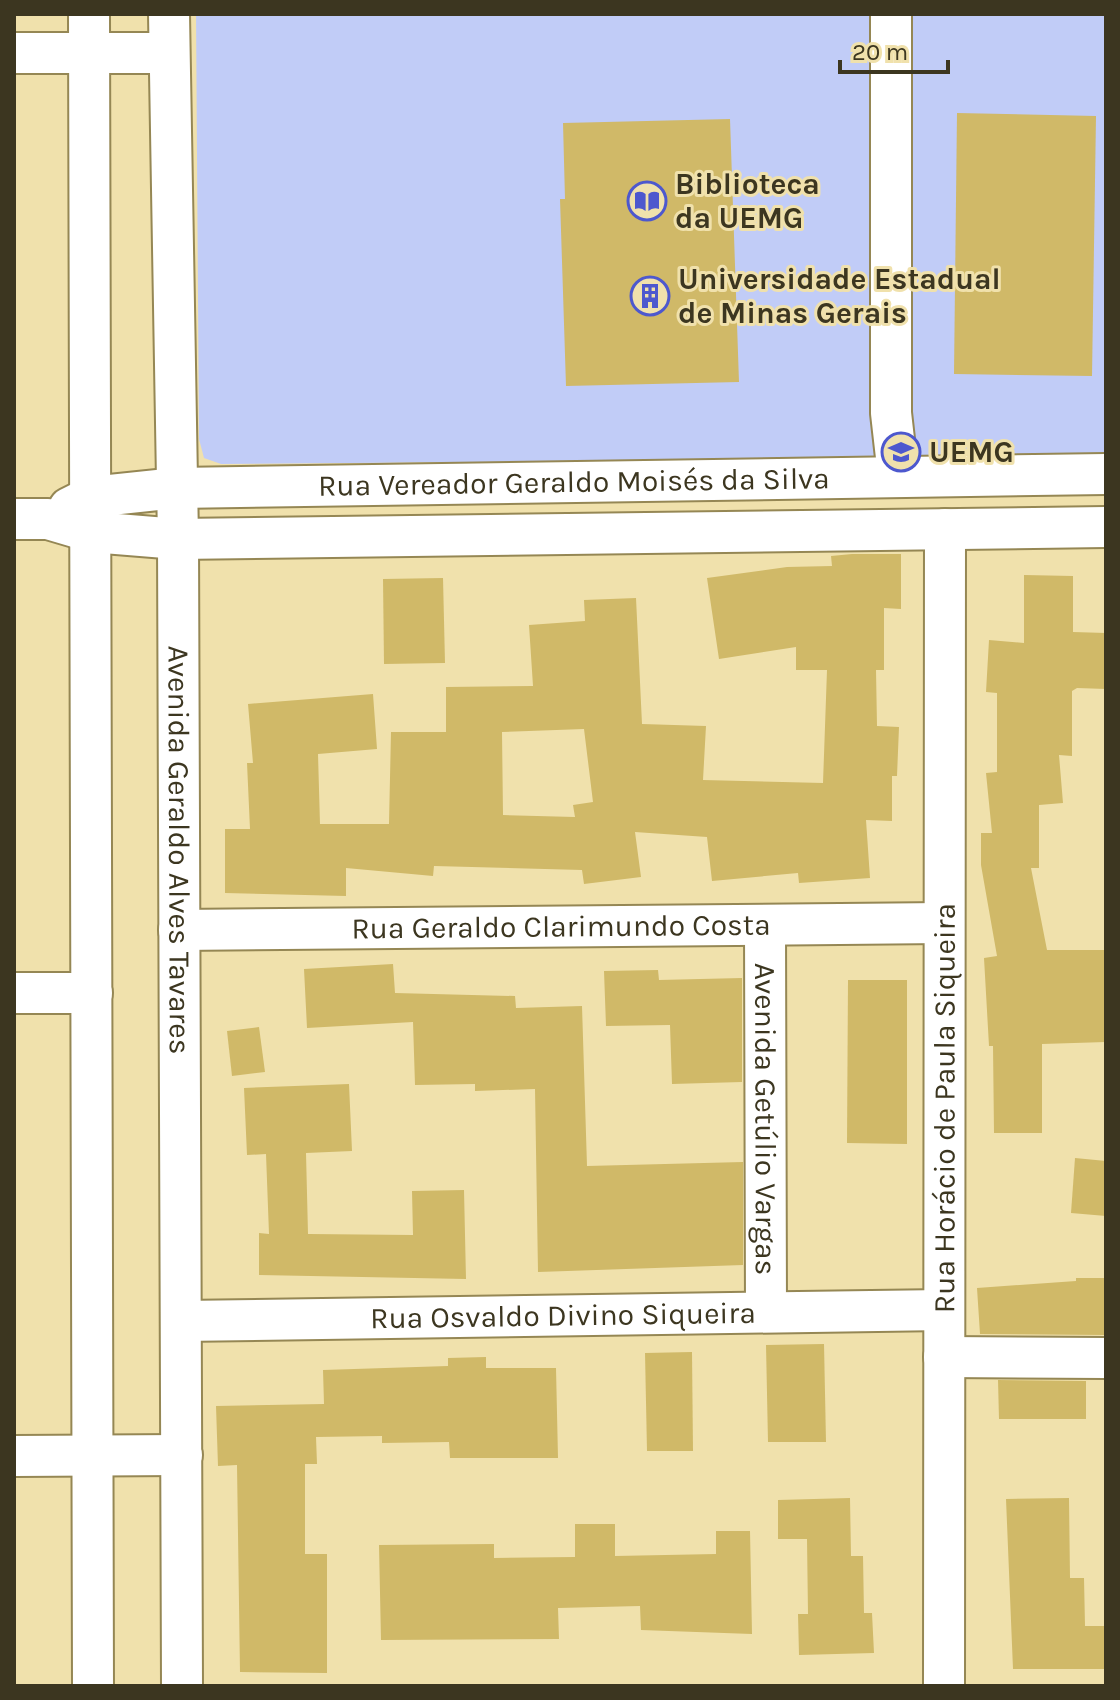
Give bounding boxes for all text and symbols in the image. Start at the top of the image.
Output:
scale bar [840,24,948,74]
text: 20 m [852,38,908,66]
place label: Biblioteca da UEMG [675,166,820,236]
library icon: Biblioteca da UEMG [626,180,668,222]
place label: Universidade Estadual de Minas Gerais [678,261,1001,331]
building icon: Universidade Estadual de Minas Gerais [629,275,671,317]
school or university icon: UEMG [880,431,922,473]
place label: UEMG [929,434,1014,470]
street label: Rua Vereador Geraldo Moisés da Silva [318,460,830,504]
street label: Avenida Geraldo Alves Tavares [160,645,198,1054]
street label: Rua Horácio de Paula Siqueira [926,903,963,1313]
street label: Rua Geraldo Clarimundo Costa [351,907,771,946]
street label: Avenida Getúlio Vargas [747,963,784,1275]
street label: Rua Osvaldo Divino Siqueira [370,1295,756,1336]

